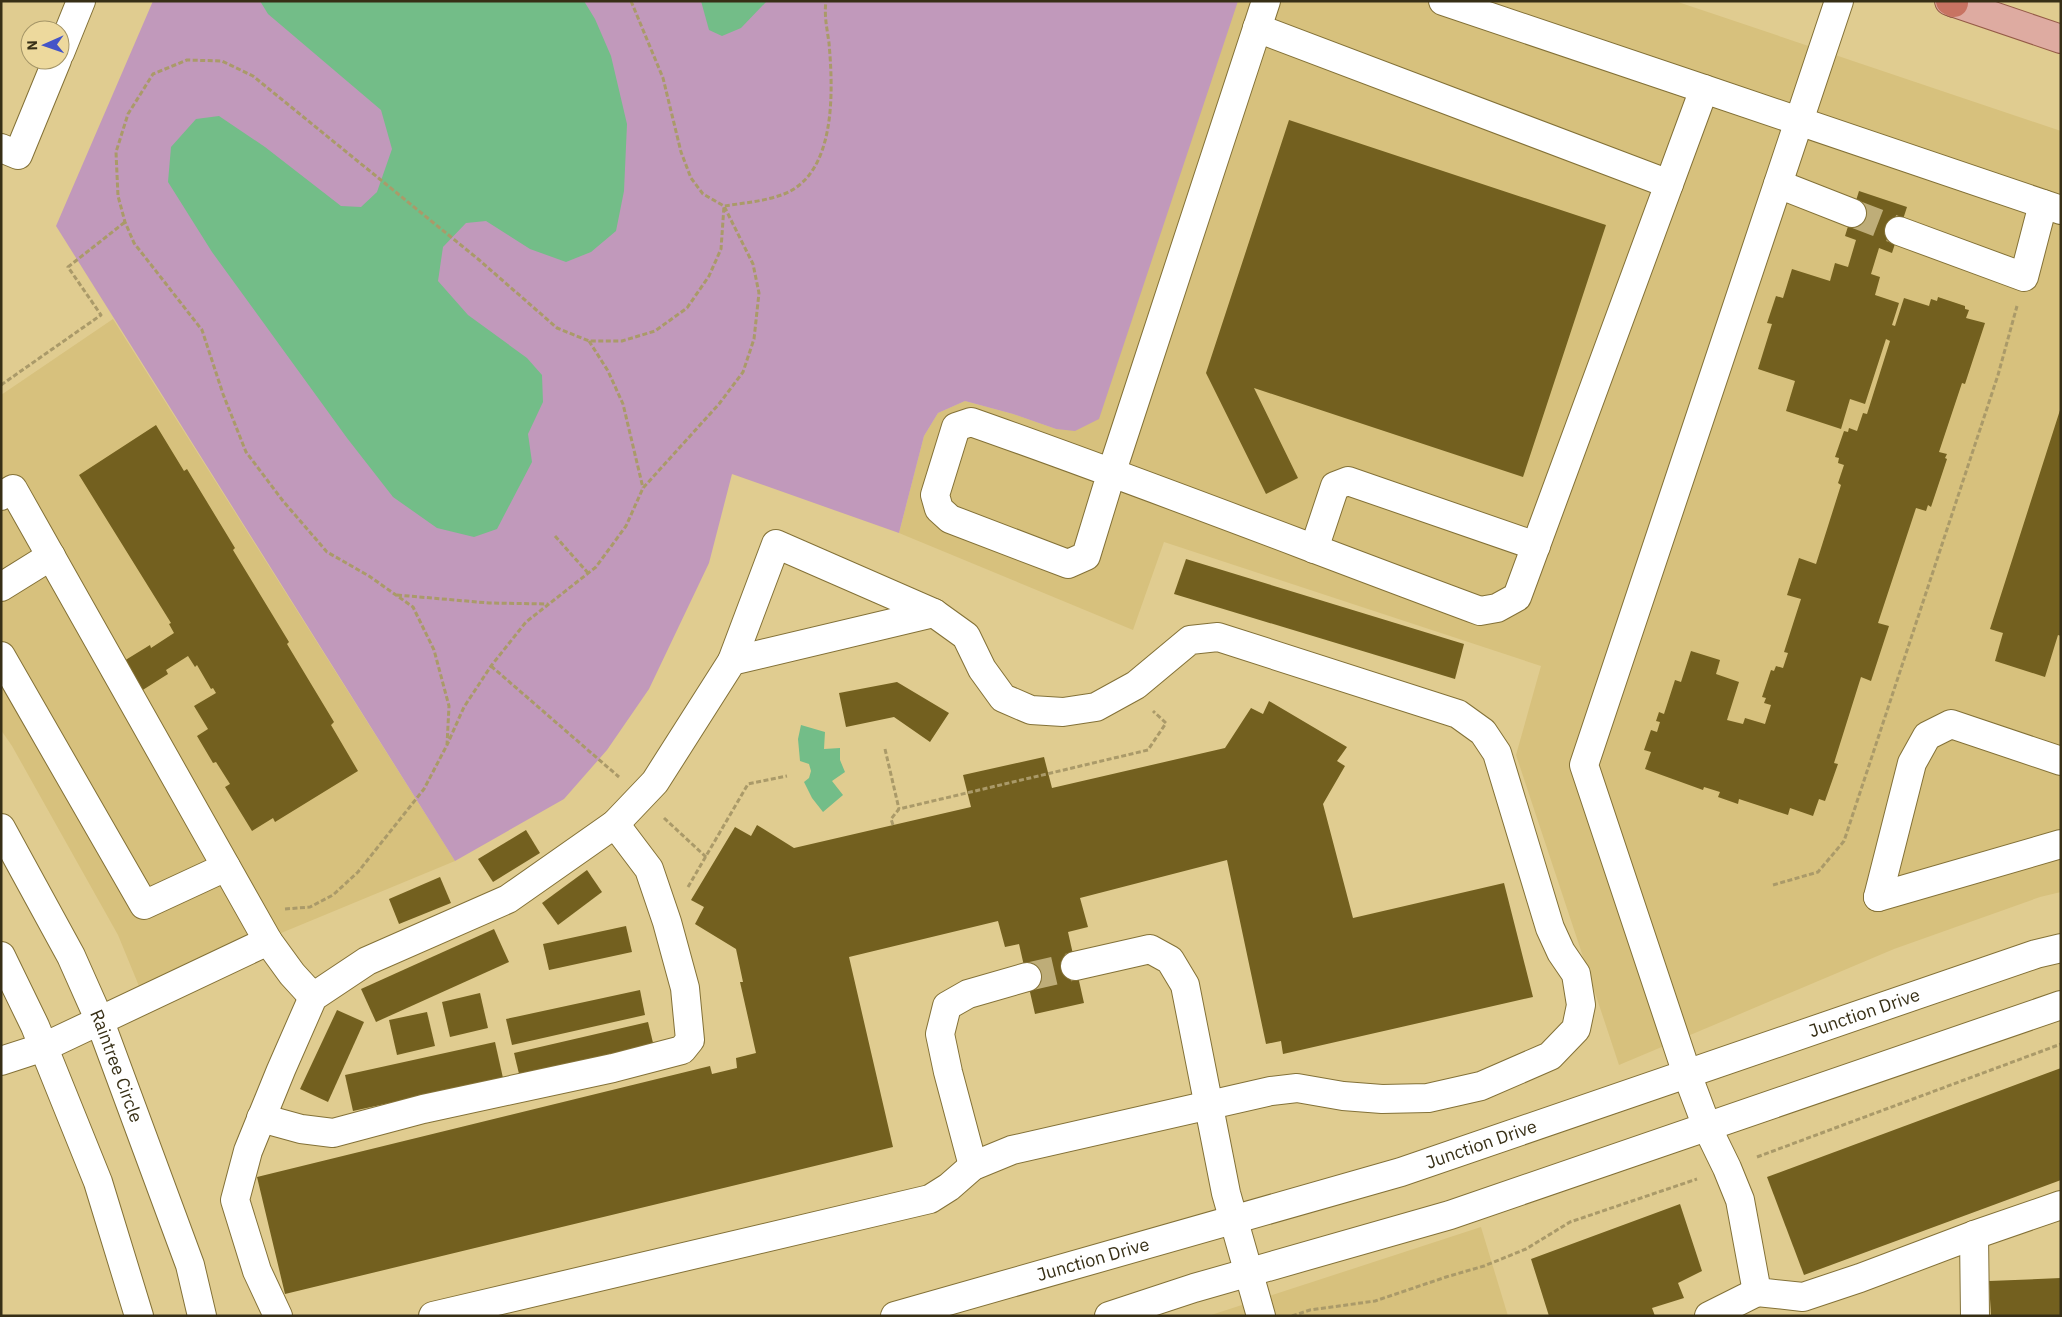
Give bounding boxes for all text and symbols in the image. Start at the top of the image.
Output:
north arrow [20,20,70,70]
text: N [23,40,41,51]
street label: Junction Drive [1806,983,1923,1042]
street label: Raintree Circle [85,1006,148,1126]
street label: Junction Drive [1423,1114,1540,1174]
street label: Junction Drive [1034,1232,1152,1286]

